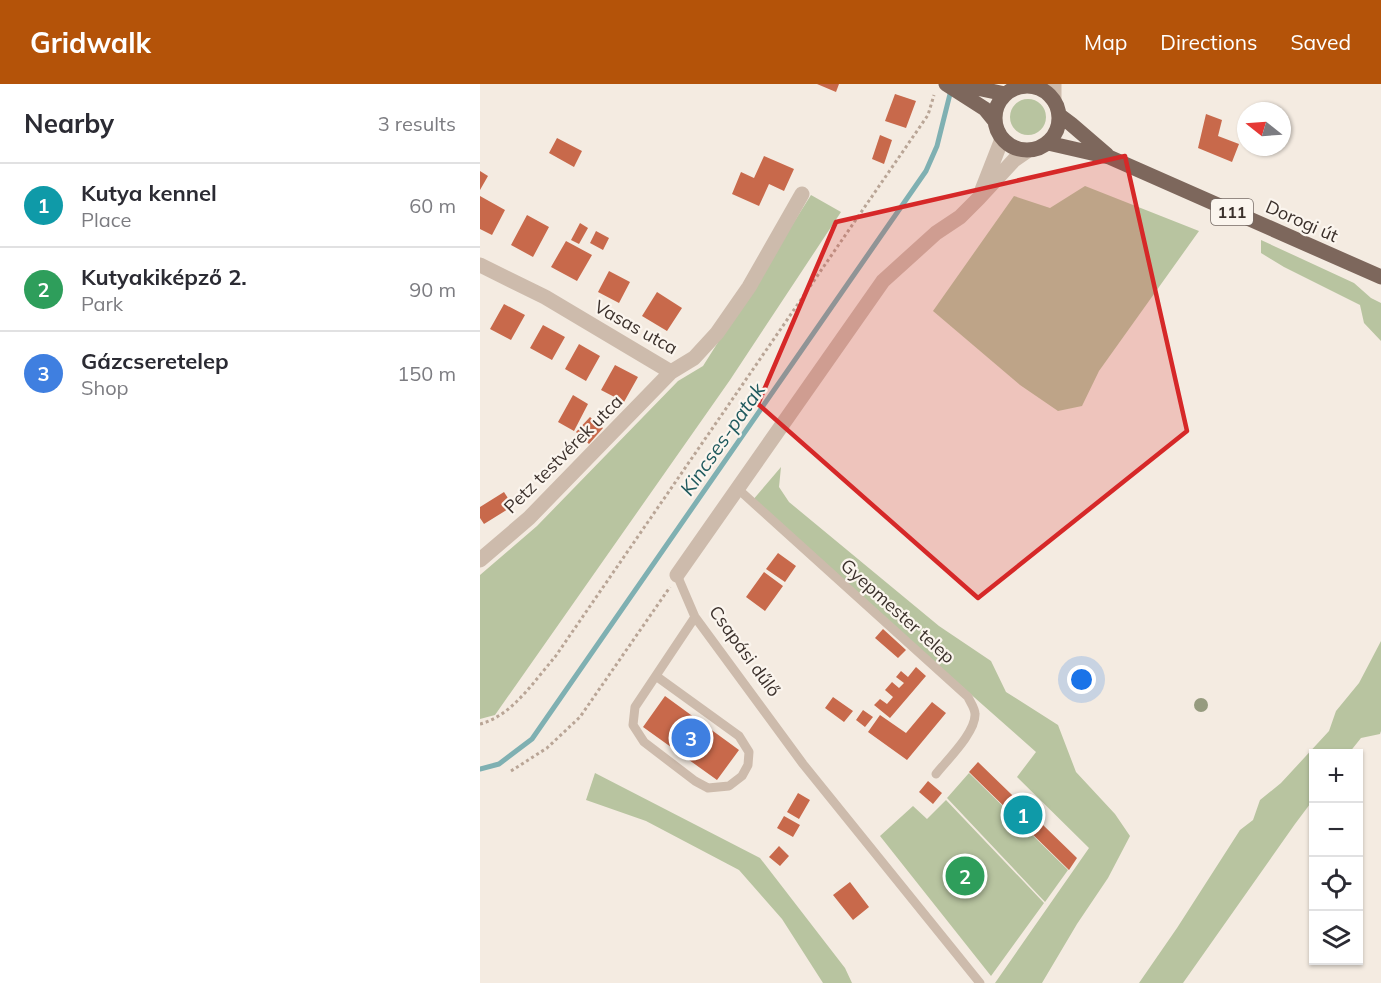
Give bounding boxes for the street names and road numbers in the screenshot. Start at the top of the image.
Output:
street label: Dorogi út [1262,195,1342,247]
road number: 111 [1211,199,1253,225]
street label: Vasas utca [590,295,682,359]
street label: Petz testvérek utca [499,390,627,518]
street label: Gyepmester telep [836,554,960,668]
street label: Csapási dűlő [704,601,786,701]

